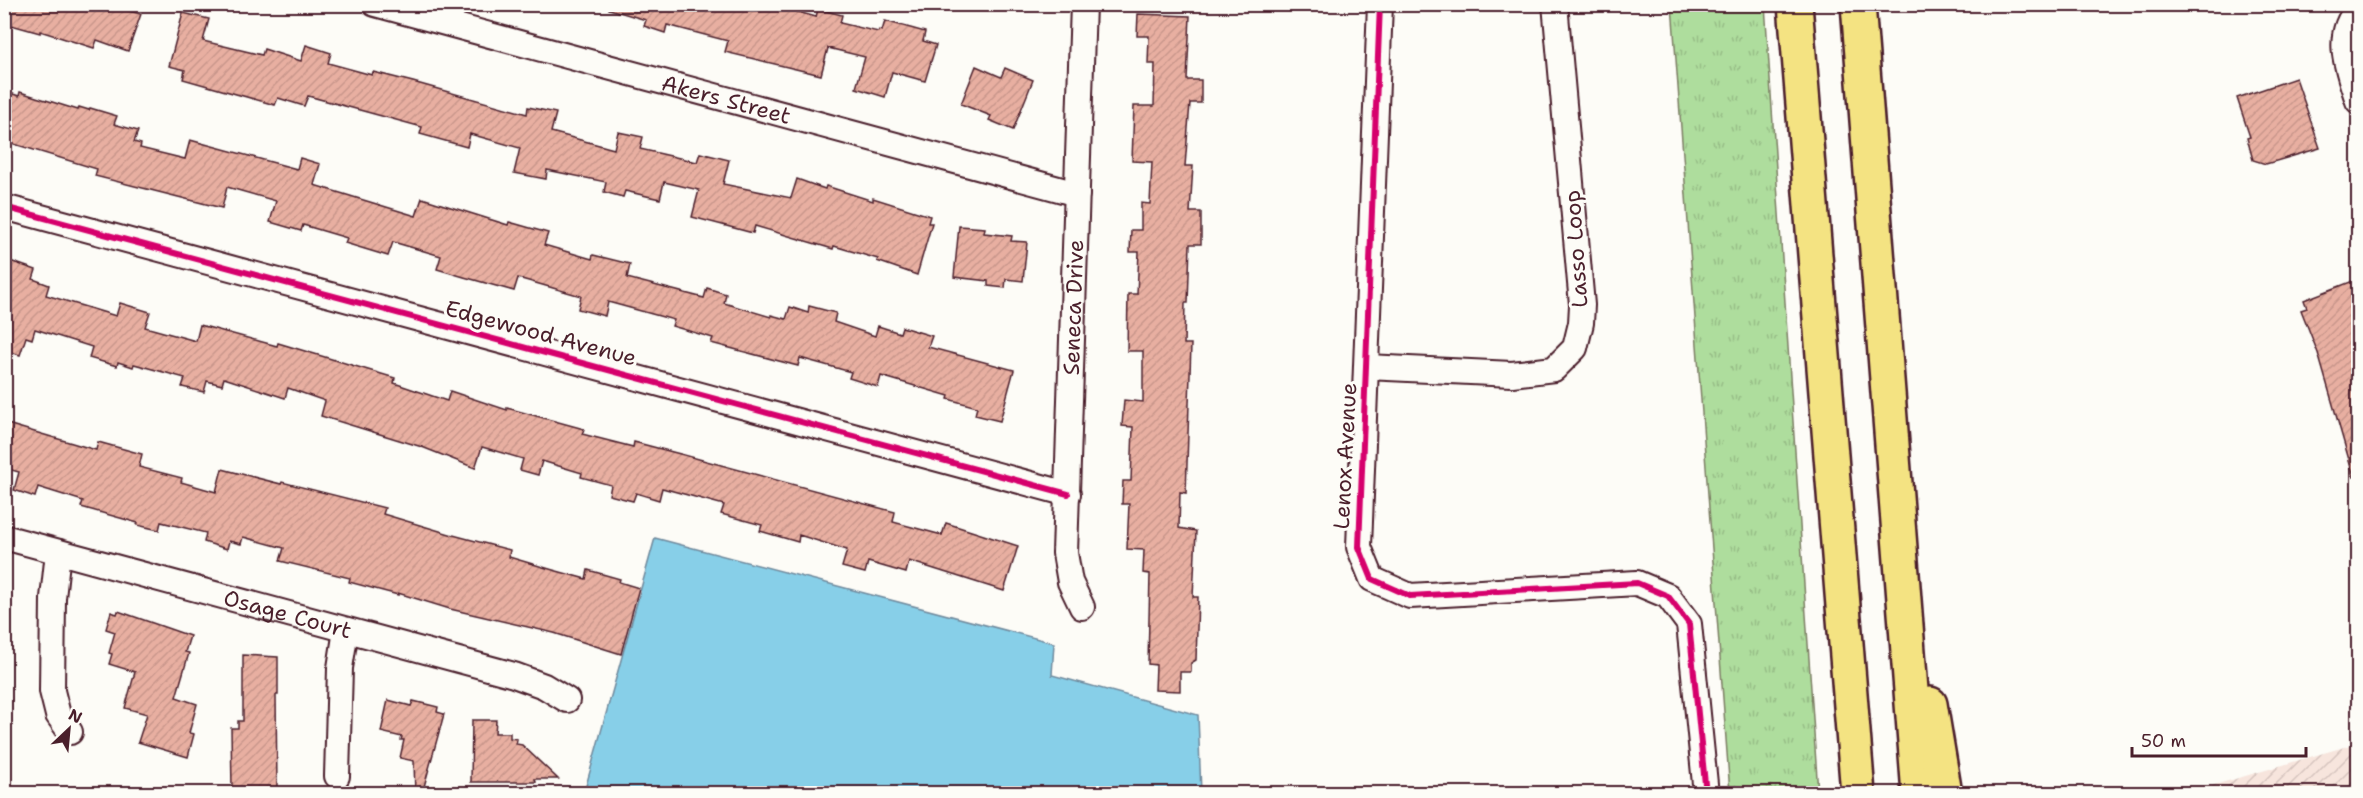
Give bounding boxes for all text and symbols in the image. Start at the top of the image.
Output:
street label: Akers Street [659,68,794,130]
street label: Lasso Loop [1557,189,1595,309]
street label: Seneca Drive [1056,239,1090,376]
street label: Edgewood Avenue [442,294,640,372]
street label: Lenox Avenue [1327,382,1363,530]
street label: Osage Court [221,583,355,645]
north arrow [39,699,99,759]
text: N [65,704,86,728]
scale bar [2132,720,2306,758]
text: 50 m [2141,729,2186,753]

